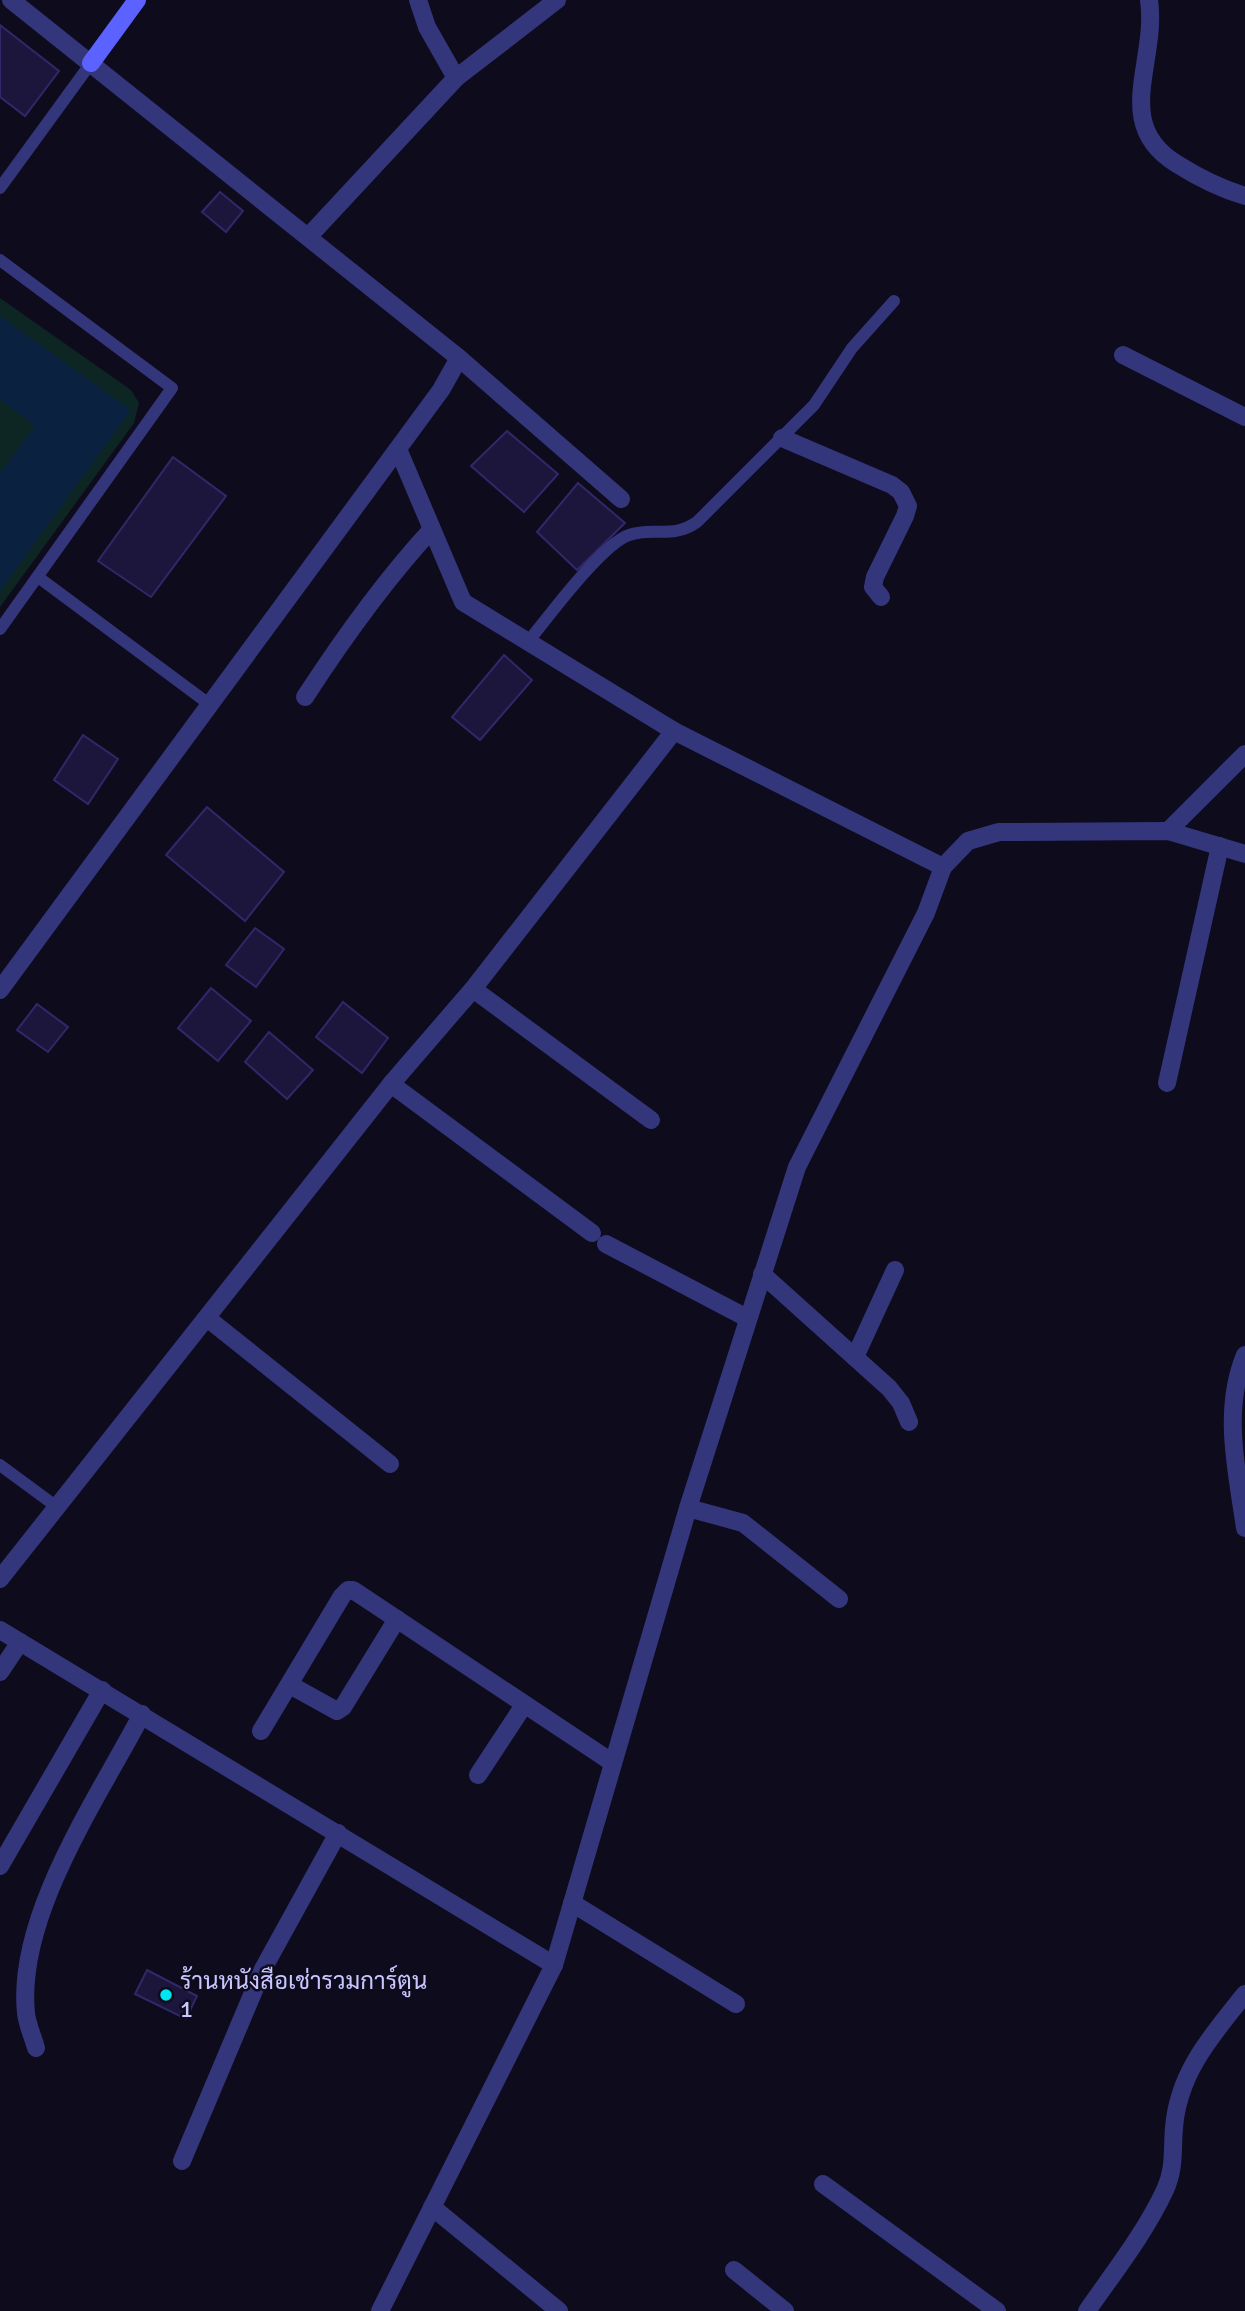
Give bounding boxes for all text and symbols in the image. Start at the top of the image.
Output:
place label: ร้านหนังสือเช่ารวมการ์ตูน 1 [180,1965,427,2024]
marker: ร้านหนังสือเช่ารวมการ์ตูน 1 [158,1987,174,2003]

